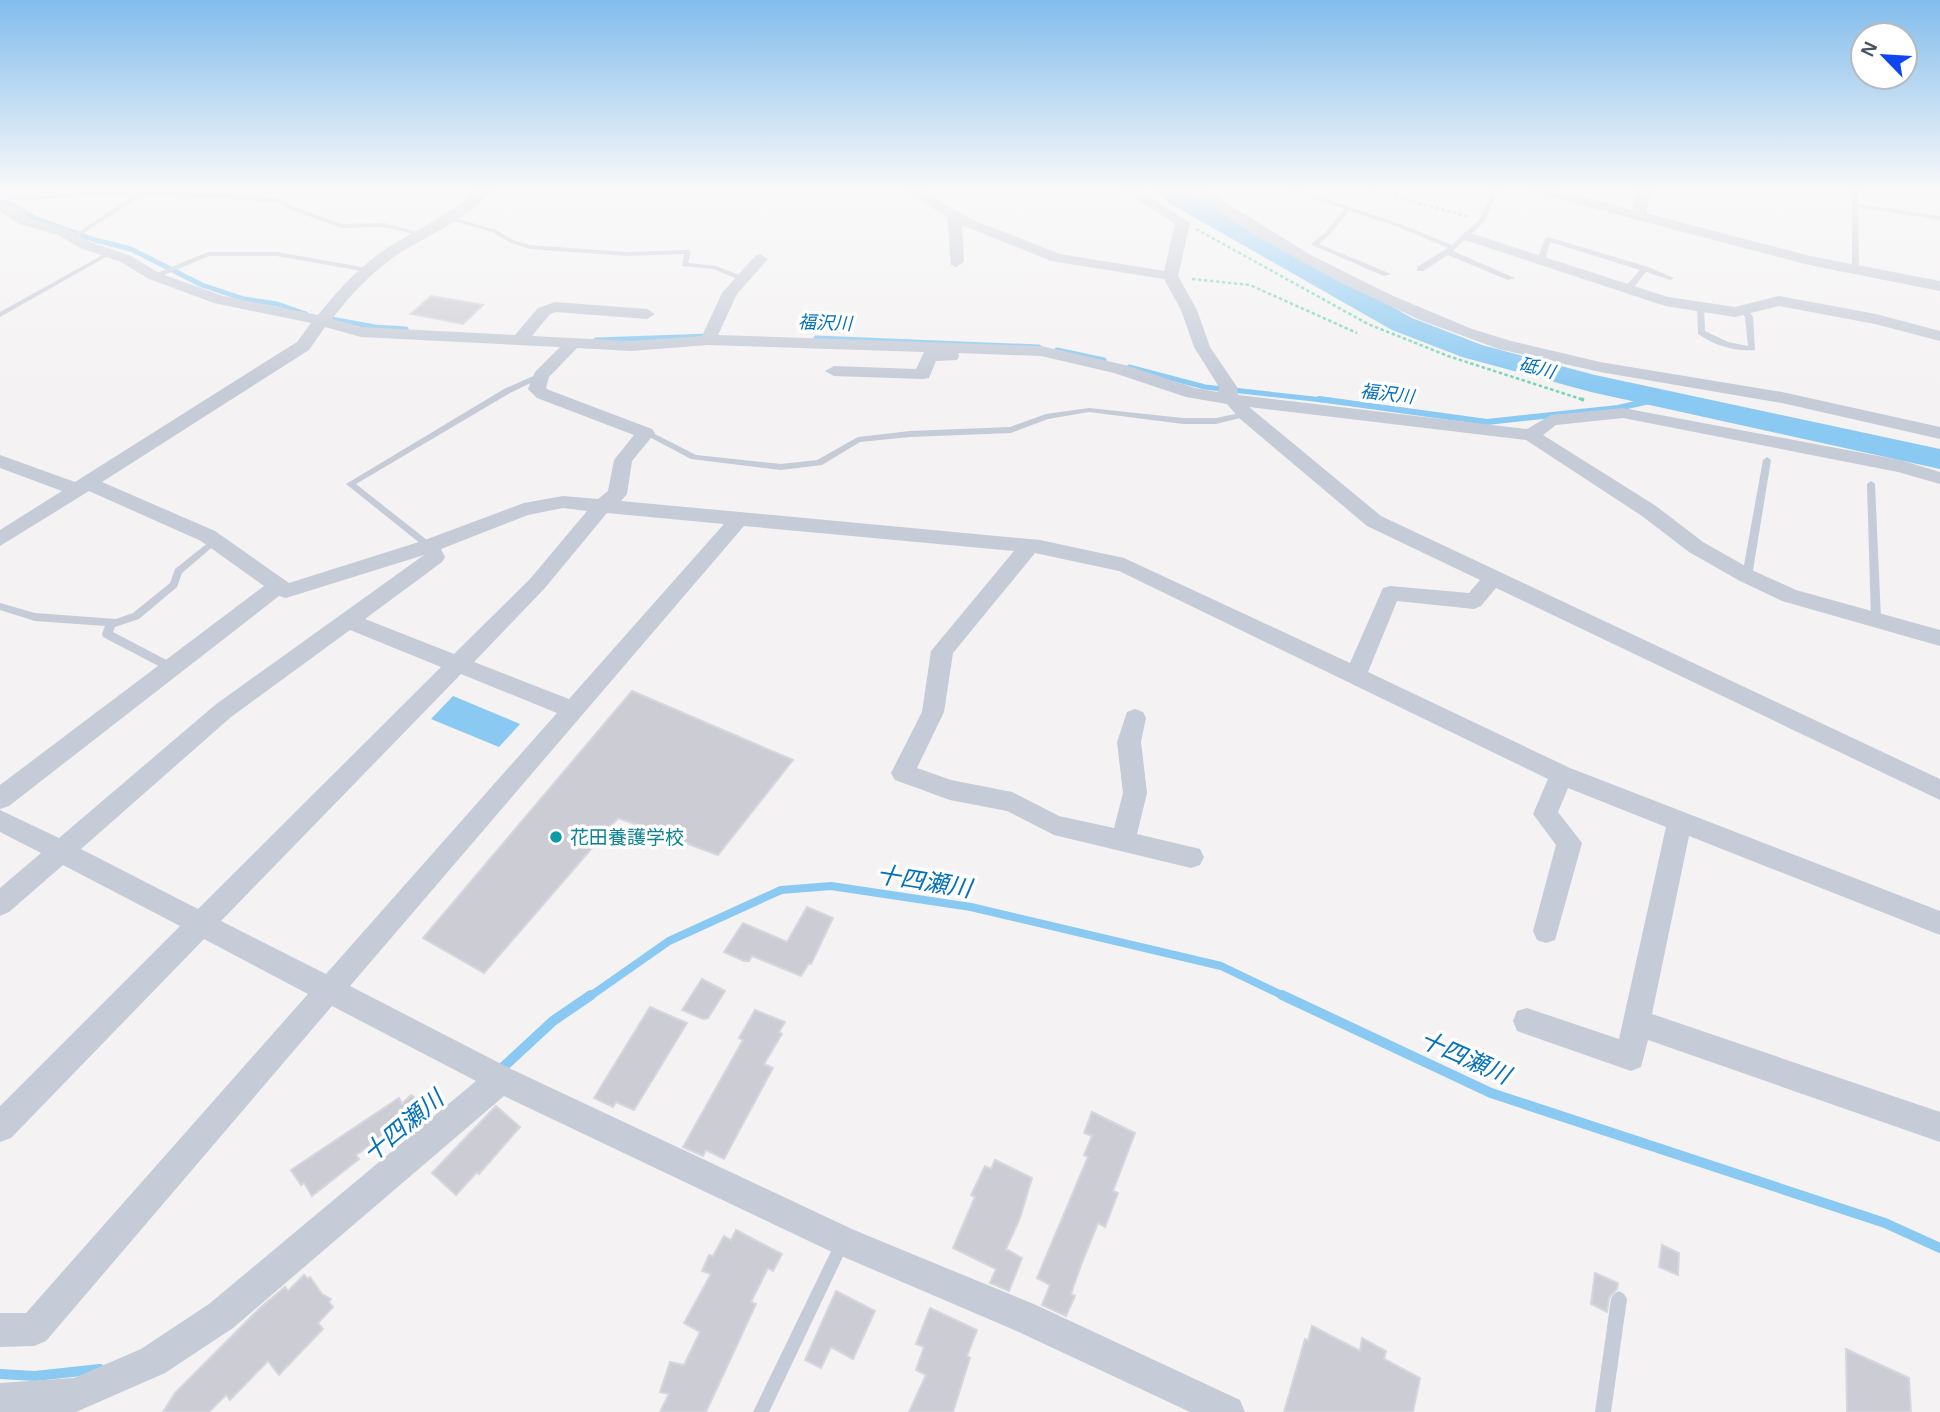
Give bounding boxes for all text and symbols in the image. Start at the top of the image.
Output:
north arrow [1849,21,1919,91]
text: N [1857,38,1881,60]
water label: 福沢川 [798,312,854,334]
water label: 砥川 [1517,354,1559,383]
water label: 福沢川 [1359,381,1417,407]
place label: 花田養護学校 [570,827,684,848]
marker: 花田養護学校 [548,829,564,845]
water label: 十四瀬川 [874,860,976,902]
water label: 十四瀬川 [1416,1025,1517,1090]
water label: 十四瀬川 [358,1083,451,1167]

